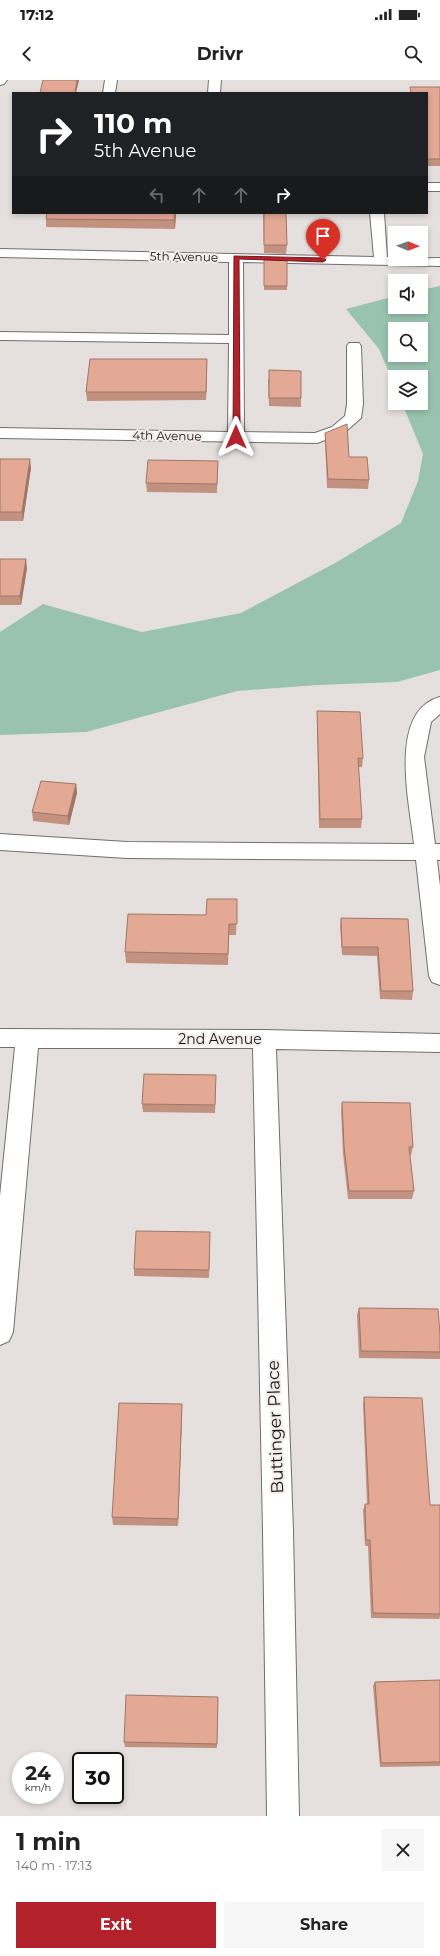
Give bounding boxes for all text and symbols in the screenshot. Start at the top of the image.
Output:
text: 17:12 [20,5,54,24]
icon: back [16,43,38,65]
text: Drivr [197,43,243,65]
icon: search [402,43,424,65]
text: 110 m [94,106,172,140]
icon: right [28,108,80,160]
text: 5th Avenue [94,140,196,162]
icon: left [146,184,168,206]
icon: ahead [188,184,210,206]
icon: ahead [230,184,252,206]
icon: right [272,184,294,206]
pin [306,219,340,260]
icon: arrive [312,225,334,247]
north arrow [388,226,428,266]
map controls [388,226,428,410]
street label: 5th Avenue [150,248,218,265]
button: sound [388,274,428,314]
button: search [388,322,428,362]
button: layers [388,370,428,410]
position arrow [215,416,257,458]
street label: 4th Avenue [132,427,202,444]
street label: 2nd Avenue [178,1030,262,1048]
street label: Buttinger Place [263,1360,287,1494]
speed limit sign: 30 [72,1752,124,1804]
text: 24 [25,1761,51,1785]
text: km/h [25,1781,51,1794]
text: 1 min [16,1827,81,1856]
button: close [382,1829,424,1871]
text: 140 m · 17:13 [16,1857,92,1873]
button: Exit [16,1902,216,1948]
button: Share [224,1902,424,1948]

